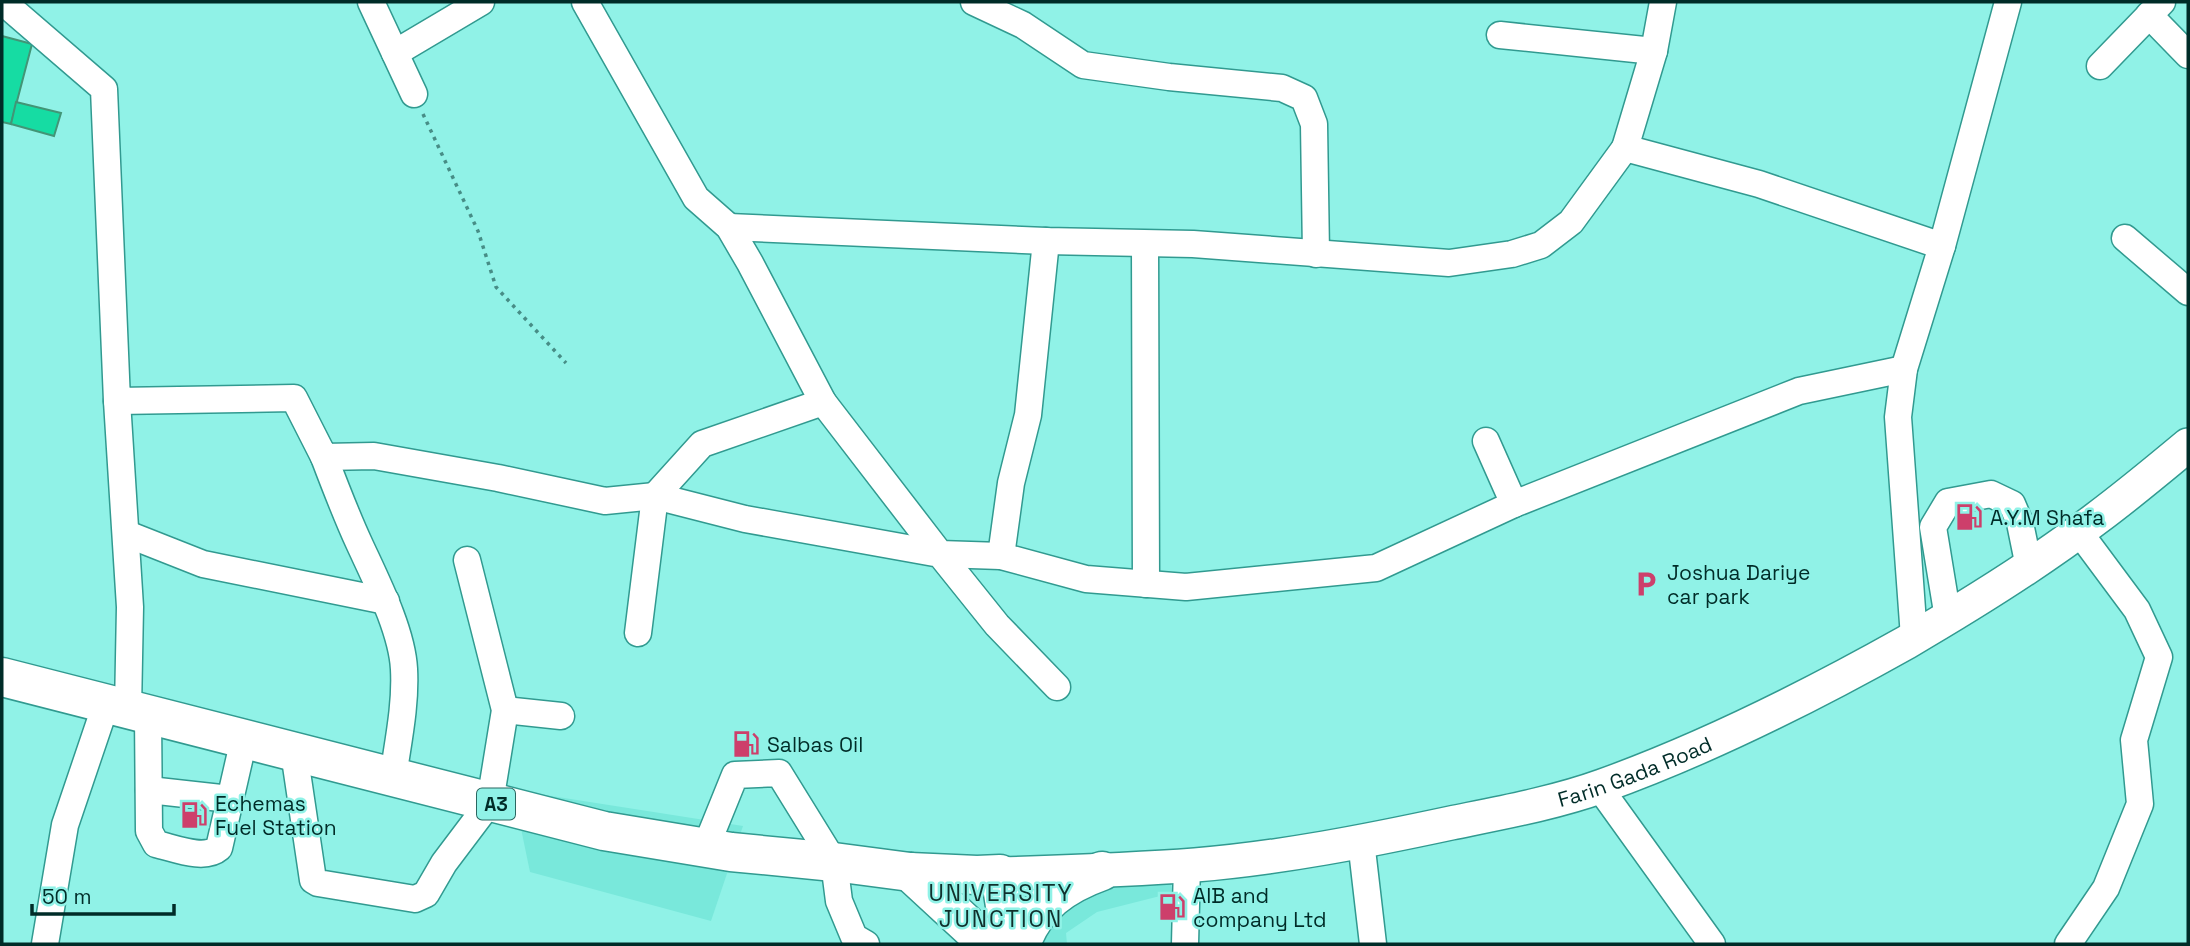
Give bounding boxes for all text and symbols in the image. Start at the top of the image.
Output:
fuel station icon: A.Y.M Shafa [1954,502,1984,532]
place label: A.Y.M Shafa [1990,504,2104,531]
place label: Joshua Dariye car park [1667,559,1810,610]
parking icon: Joshua Dariye car park [1631,569,1661,599]
fuel station icon: Salbas Oil [731,729,761,759]
street label: Farin Gada Road [1555,730,1716,813]
place label: Salbas Oil [767,731,863,758]
road number: A3 [477,789,515,820]
place label: Echemas Fuel Station [215,790,337,841]
fuel station icon: Echemas Fuel Station [179,800,209,830]
scale bar [32,872,173,916]
district label: UNIVERSITY JUNCTION [928,878,1074,934]
place label: AIB and company Ltd [1193,882,1327,933]
text: 50 m [42,883,92,910]
fuel station icon: AIB and company Ltd [1157,892,1187,922]

